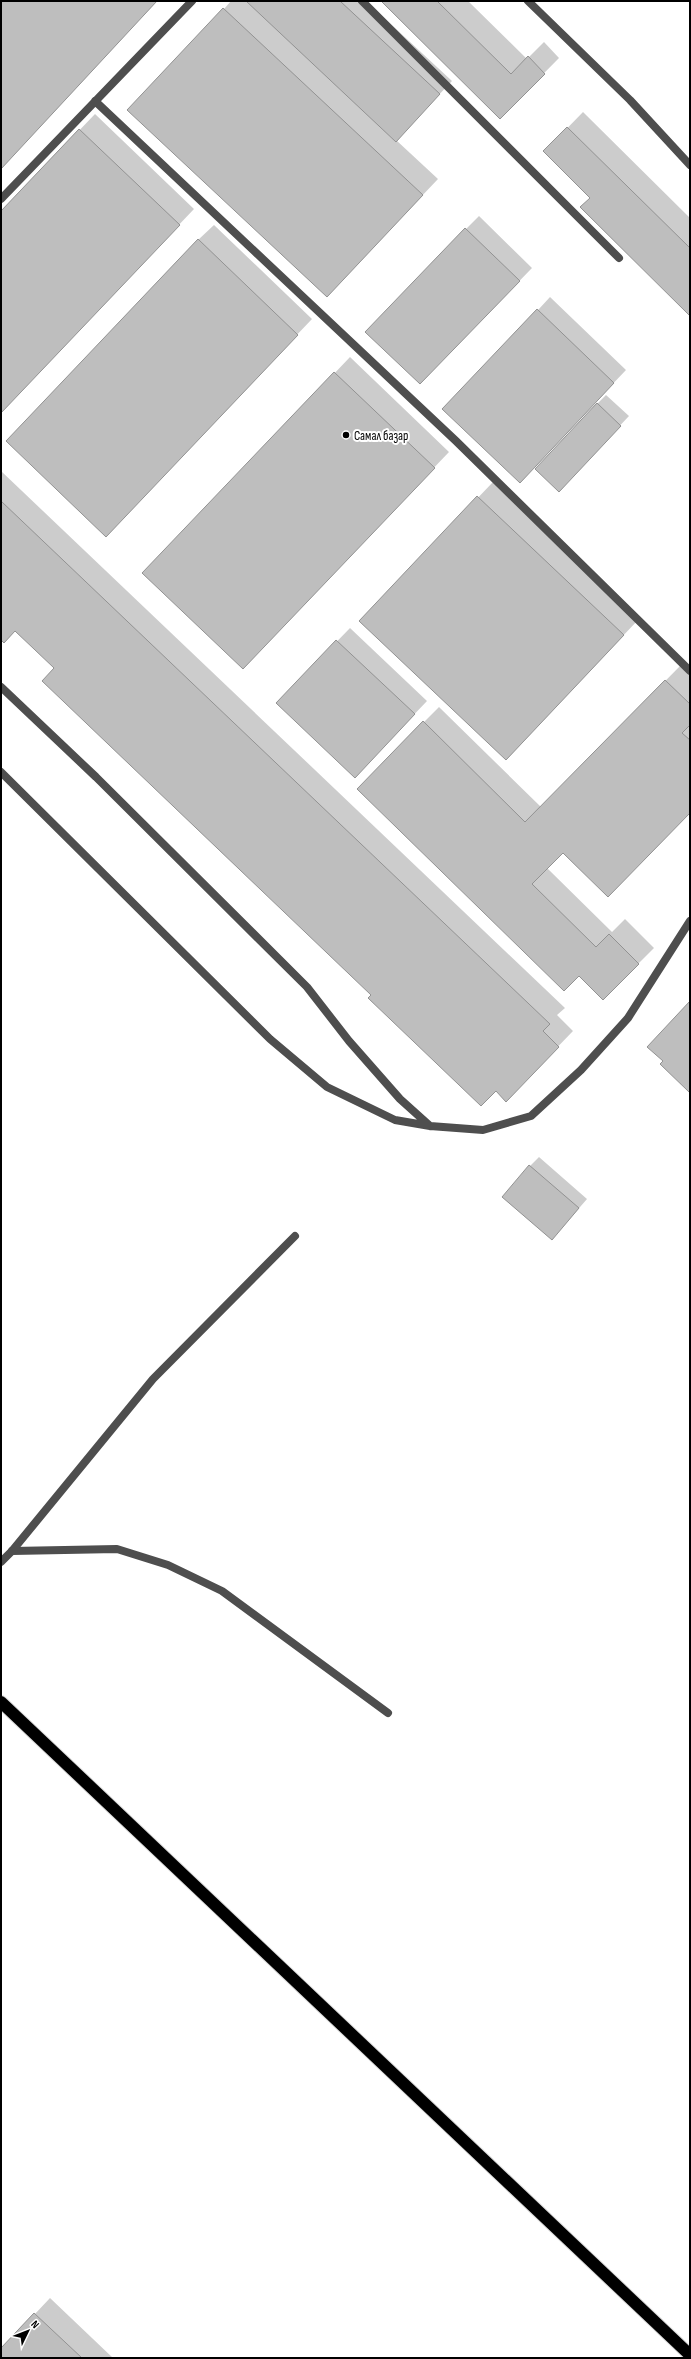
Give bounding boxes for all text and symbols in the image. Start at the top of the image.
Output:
place label: Самал базар [354,428,408,444]
marker: Самал базар [341,430,351,440]
north arrow [8,2311,48,2351]
text: N [28,2318,42,2331]

